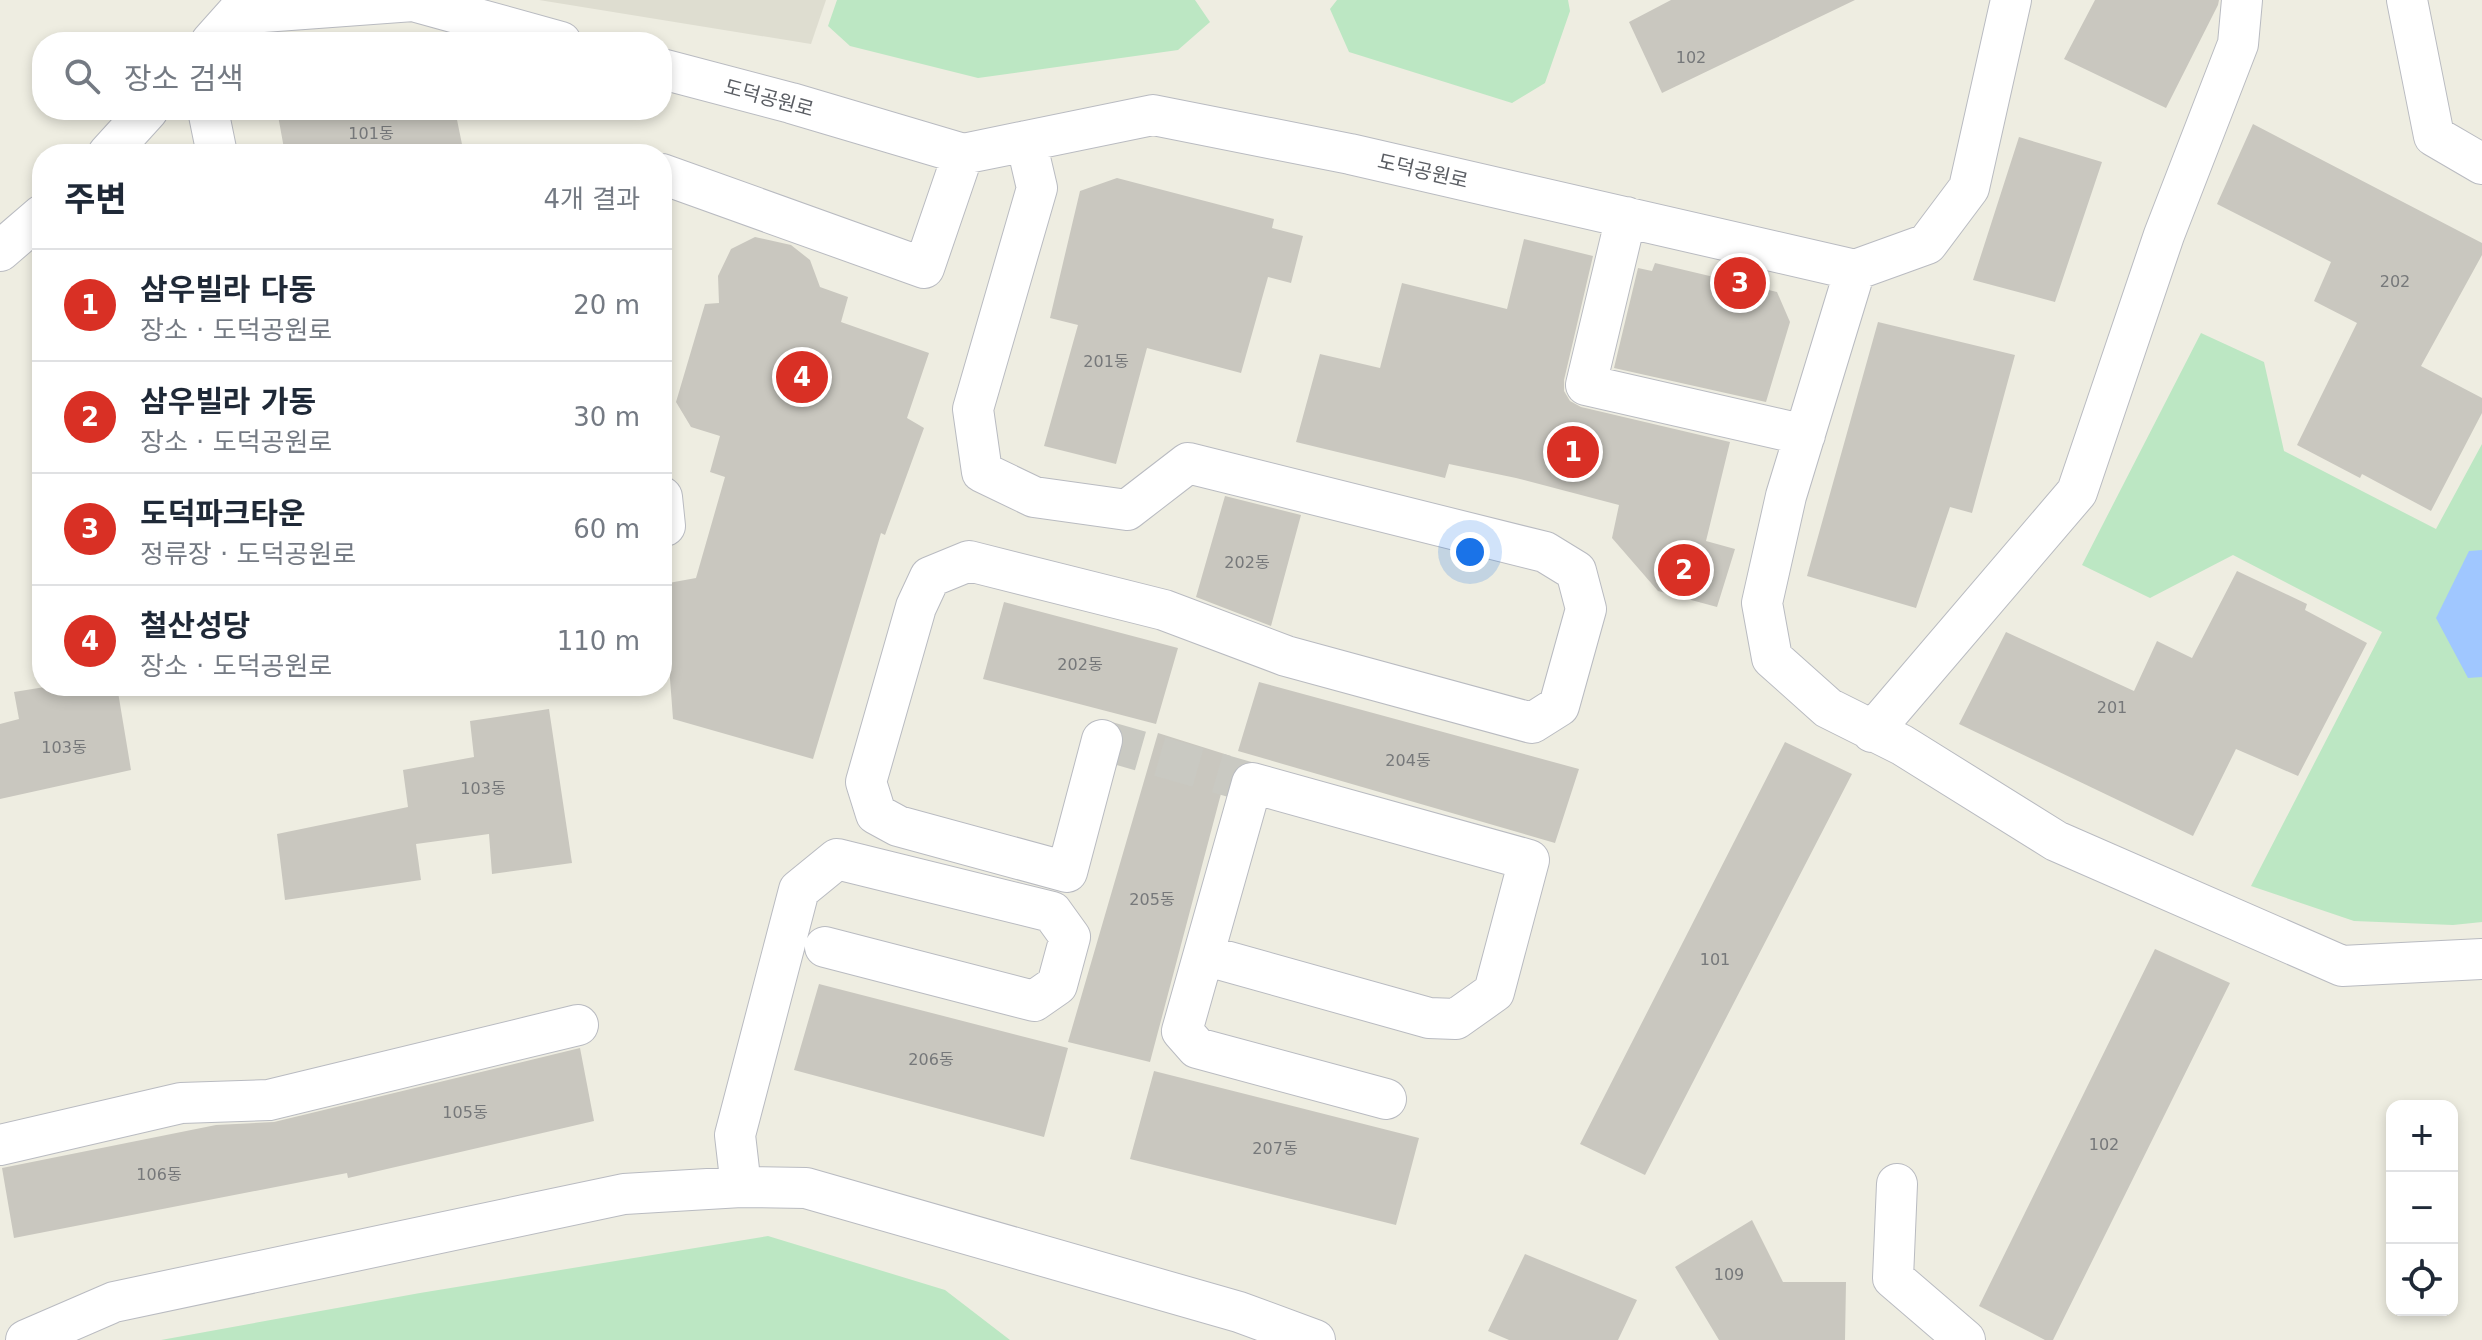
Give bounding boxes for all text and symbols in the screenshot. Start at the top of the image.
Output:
search box [32,32,672,120]
house number: 102 [1676,48,1706,67]
icon: search [60,54,104,98]
text: 장소 검색 [124,61,244,96]
street label: 도덕공원로 [721,75,817,121]
house number: 101동 [348,124,394,143]
street label: 도덕공원로 [1375,149,1471,193]
text: 주변 [64,179,127,219]
text: 4개 결과 [543,184,640,214]
pin: 3 [1714,253,1766,313]
text: 삼우빌라 다동 [140,272,316,307]
house number: 202 [2380,272,2410,291]
text: 1 [81,290,99,320]
text: 20 m [573,290,640,320]
text: 장소 · 도덕공원로 [140,315,332,345]
pin: 4 [776,347,828,407]
house number: 201동 [1083,352,1129,371]
text: 삼우빌라 가동 [140,384,316,419]
text: 2 [81,402,99,432]
text: 30 m [573,402,640,432]
pin: 1 [1547,422,1599,482]
text: 장소 · 도덕공원로 [140,427,332,457]
text: 도덕파크타운 [140,496,306,531]
text: 3 [81,514,99,544]
text: 60 m [573,514,640,544]
your location [1450,532,1490,572]
text: 정류장 · 도덕공원로 [140,539,356,569]
pin: 2 [1658,540,1710,600]
house number: 202동 [1224,553,1270,572]
text: 철산성당 [140,608,250,643]
text: 4 [81,626,99,656]
text: 110 m [557,626,640,656]
text: 장소 · 도덕공원로 [140,651,332,681]
house number: 202동 [1057,655,1103,674]
house number: 201 [2097,698,2127,717]
house number: 103동 [41,738,87,757]
house number: 204동 [1385,751,1431,770]
house number: 103동 [460,779,506,798]
house number: 205동 [1129,890,1175,909]
house number: 101 [1700,950,1730,969]
house number: 206동 [908,1050,954,1069]
map controls [2386,1100,2458,1316]
button: + [2386,1100,2458,1172]
house number: 105동 [442,1103,488,1122]
house number: 102 [2089,1135,2119,1154]
house number: 207동 [1252,1139,1298,1158]
house number: 106동 [136,1165,182,1184]
button: − [2386,1172,2458,1244]
button: locate [2386,1244,2458,1316]
house number: 109 [1714,1265,1744,1284]

